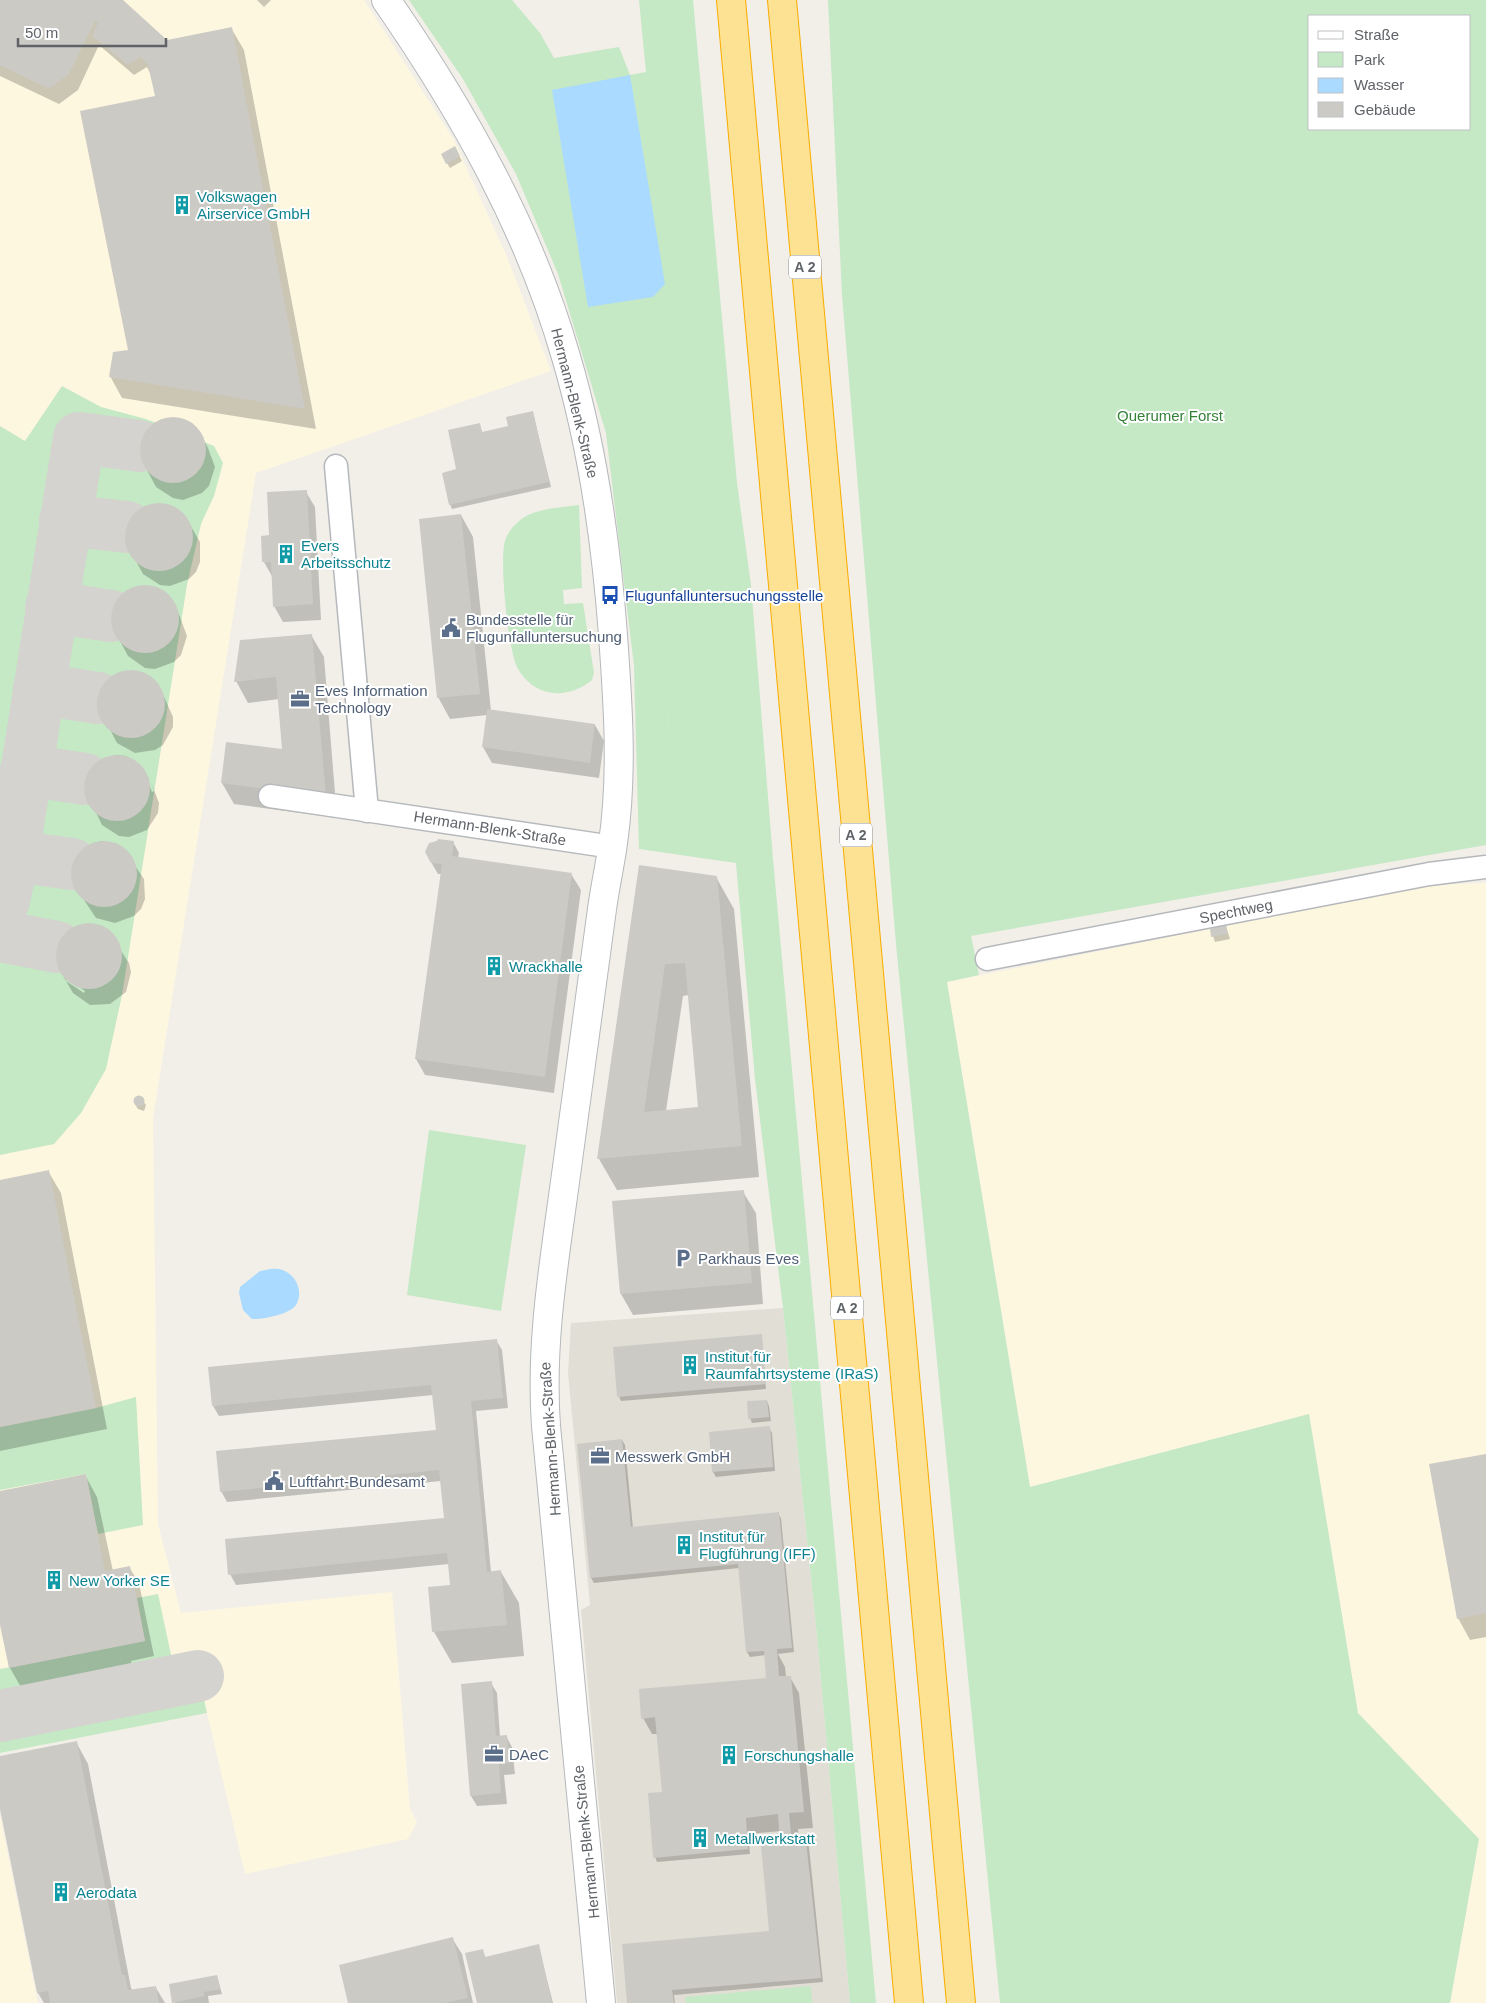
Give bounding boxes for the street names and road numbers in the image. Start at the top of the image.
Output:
road number: A 2 [789,256,821,278]
street label: Hermann-Blenk-Straße [548,326,602,480]
street label: Hermann-Blenk-Straße [413,808,567,848]
road number: A 2 [840,824,872,846]
street label: Spechtweg [1198,896,1274,926]
road number: A 2 [831,1296,863,1320]
street label: Hermann-Blenk-Straße [536,1361,564,1517]
street label: Hermann-Blenk-Straße [569,1764,603,1920]

